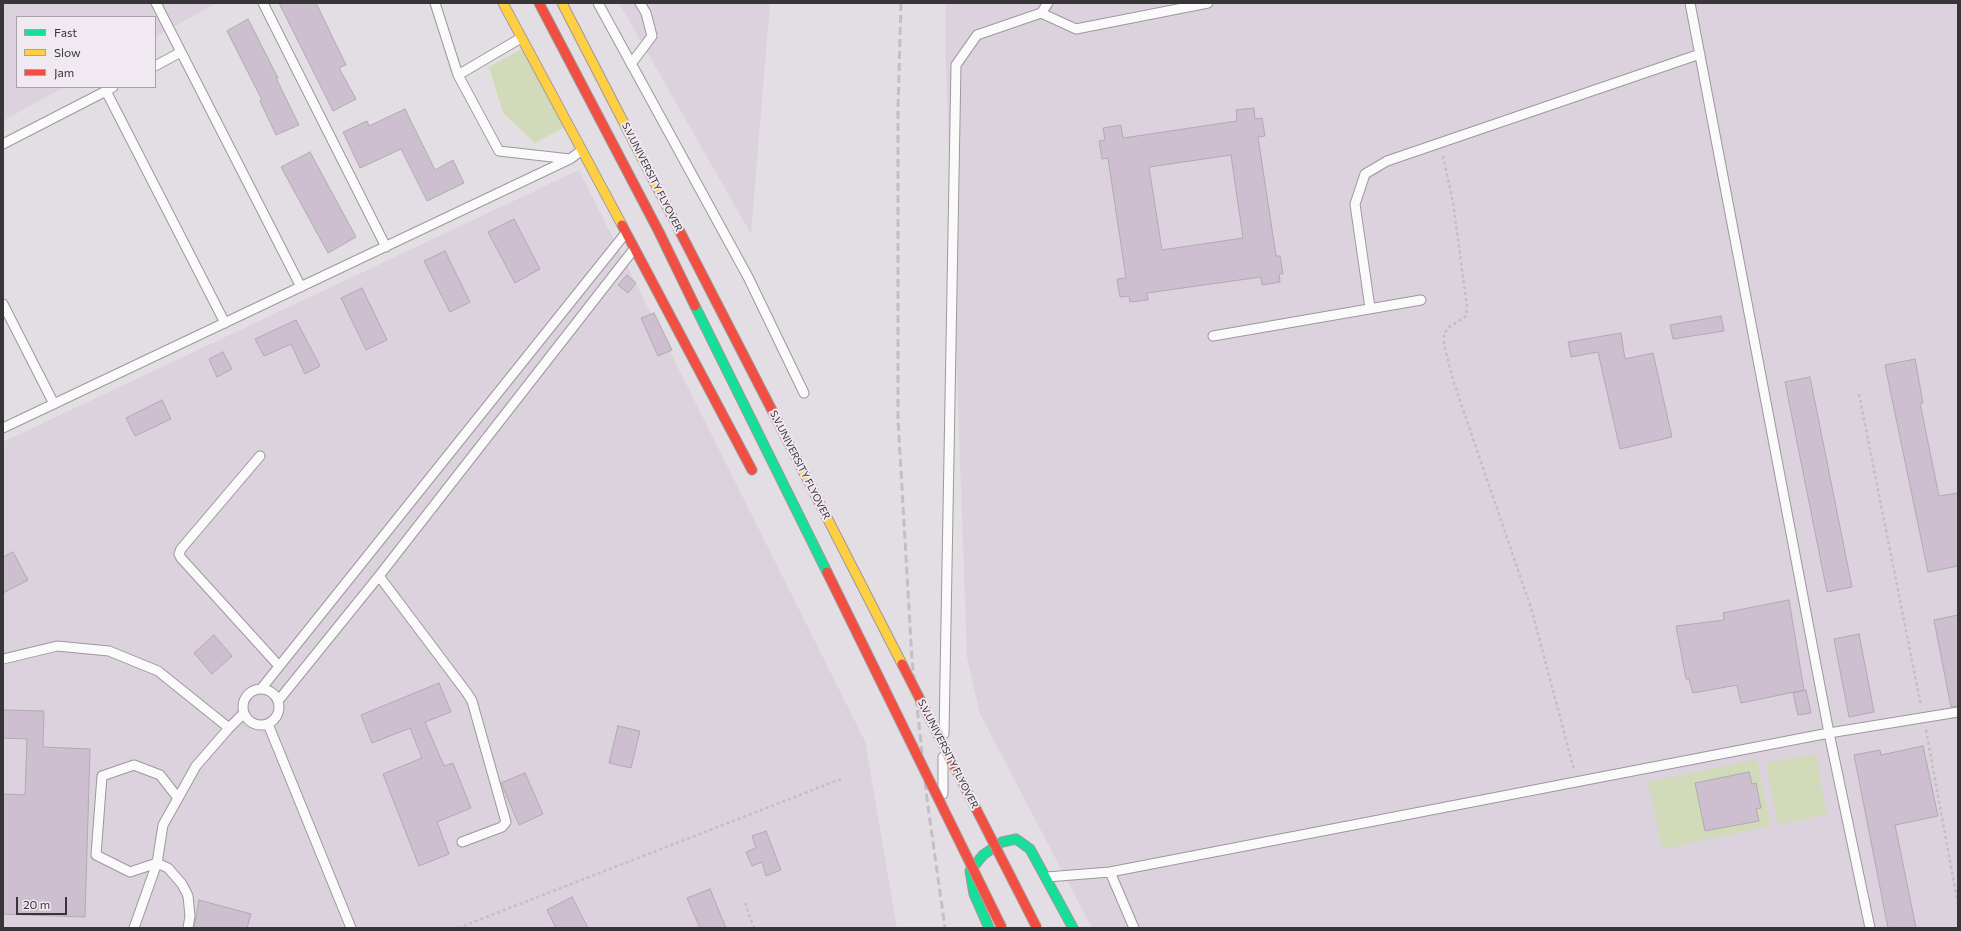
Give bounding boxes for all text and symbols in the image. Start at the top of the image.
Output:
legend [16,16,156,88]
text: Fast [54,25,77,39]
text: Slow [54,45,81,59]
text: Jam [54,65,74,79]
street label: S.V.UNIVERSITY FLYOVER [619,121,685,233]
street label: S.V.UNIVERSITY FLYOVER [767,409,833,521]
street label: S.V.UNIVERSITY FLYOVER [915,698,981,810]
scale bar [18,889,69,915]
text: 20 m [23,897,50,911]

